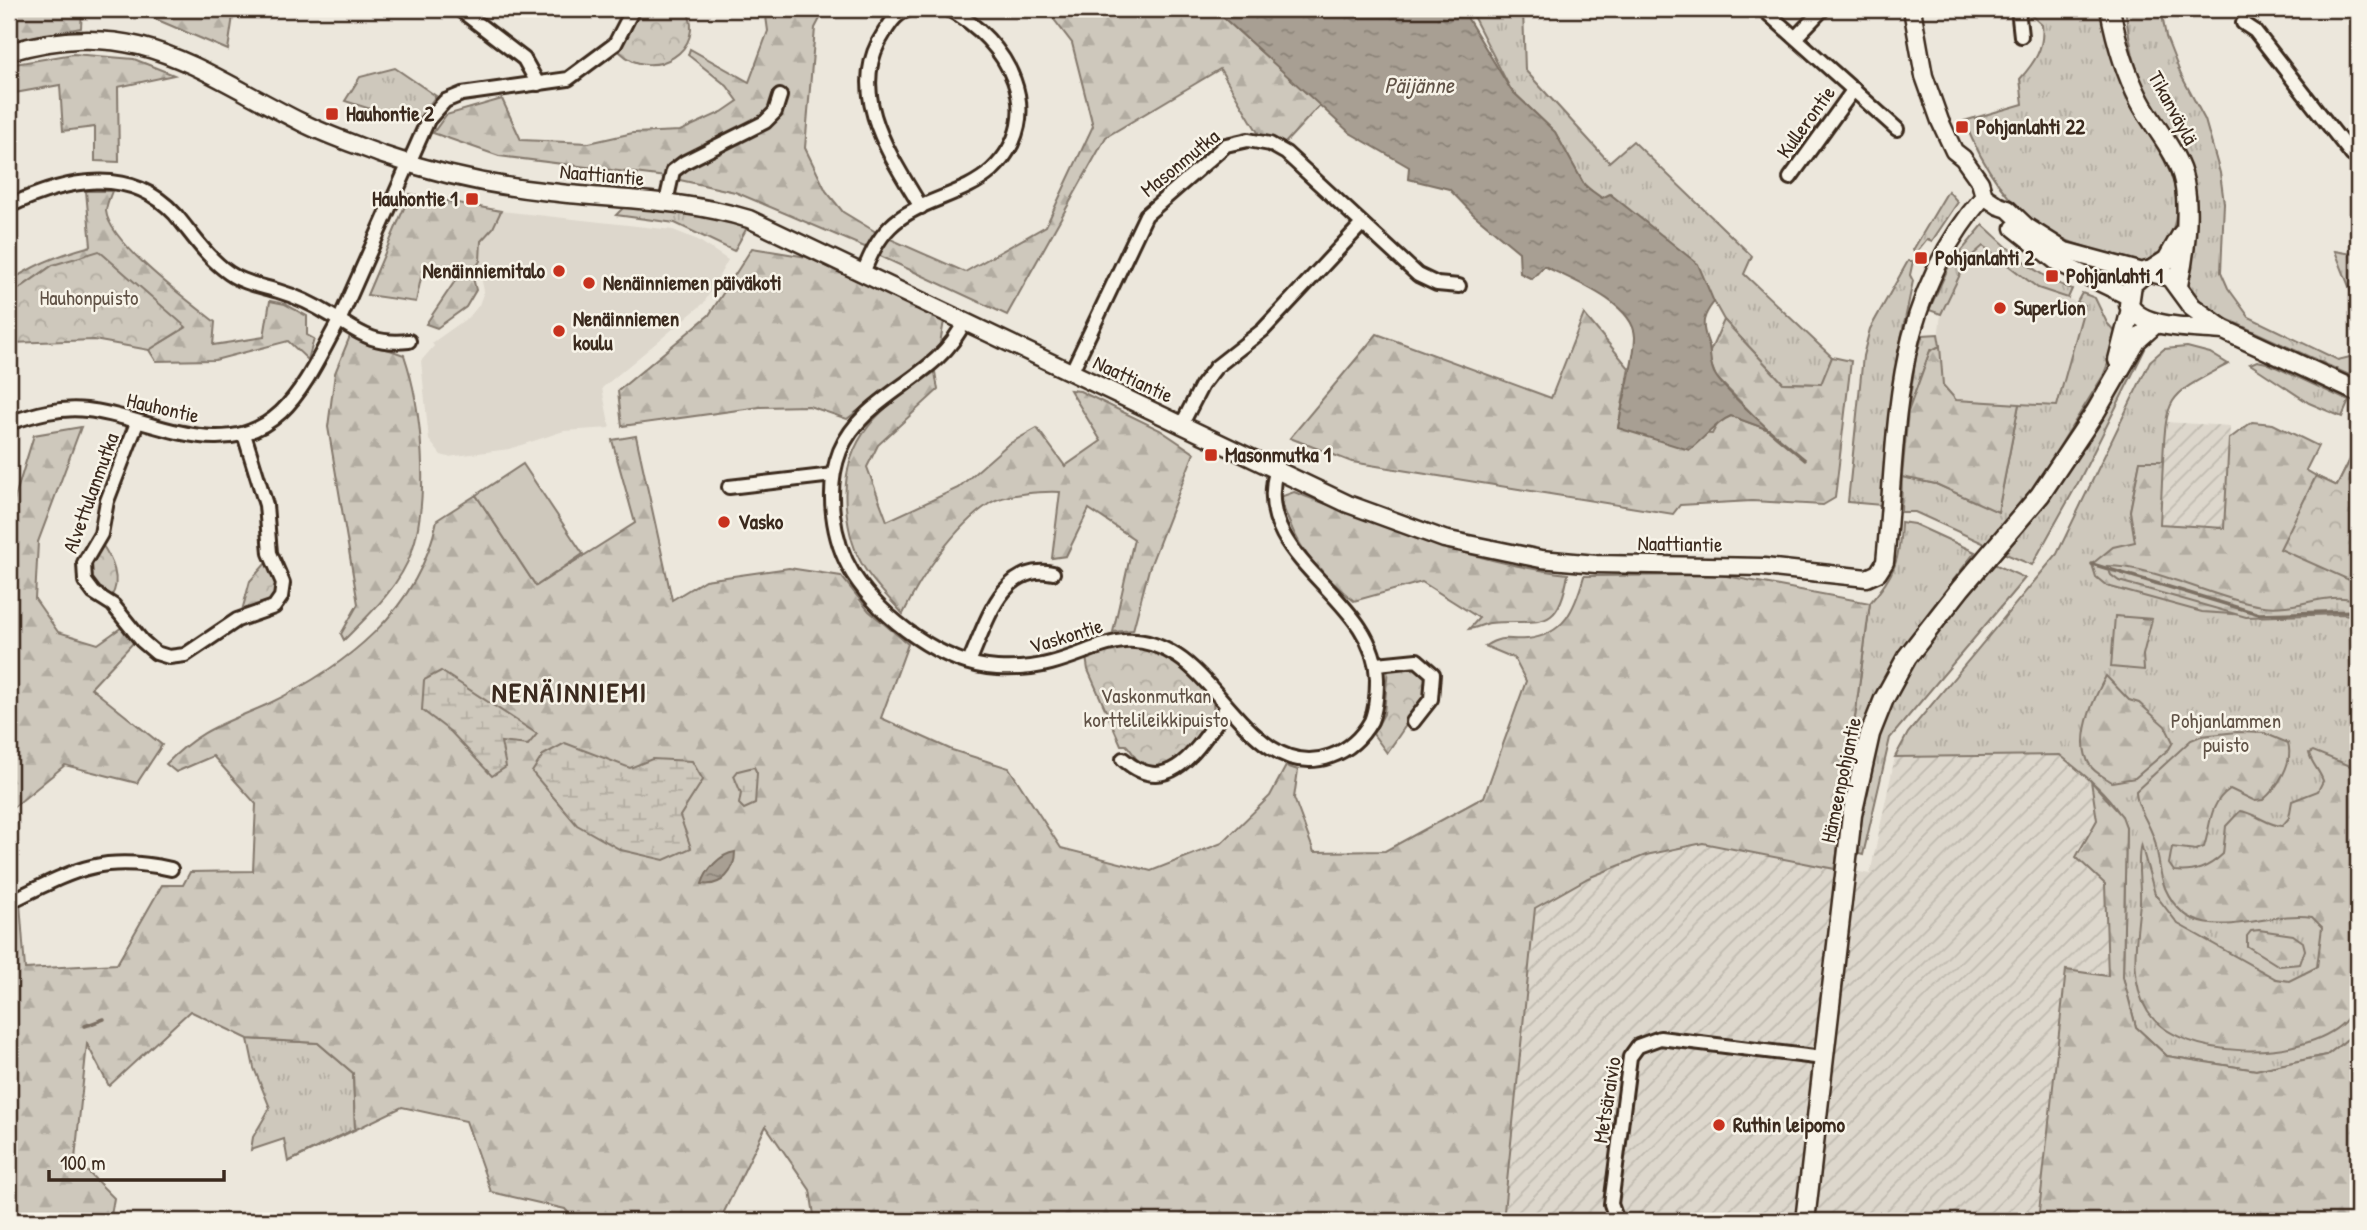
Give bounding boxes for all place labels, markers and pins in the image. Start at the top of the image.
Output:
place label: Hauhontie 2 [346,99,434,128]
marker: Hauhontie 2 [324,106,340,122]
place label: Pohjanlahti 22 [1976,112,2085,141]
marker: Pohjanlahti 22 [1954,119,1970,135]
place label: Hauhontie 1 [372,184,458,213]
marker: Hauhontie 1 [464,191,480,207]
place label: Pohjanlahti 2 [1935,243,2034,272]
marker: Pohjanlahti 2 [1913,250,1929,266]
place label: Nenäinniemitalo [423,256,546,285]
place label: Pohjanlahti 1 [2066,261,2163,290]
marker: Nenäinniemitalo [551,263,567,279]
place label: Nenäinniemen päiväkoti [603,268,782,298]
marker: Pohjanlahti 1 [2044,268,2060,284]
marker: Nenäinniemen päiväkoti [581,275,597,291]
place label: Superlion [2014,293,2086,323]
marker: Superlion [1992,300,2008,316]
place label: Nenäinniemen koulu [573,304,679,357]
marker: Nenäinniemen koulu [551,323,567,339]
place label: Masonmutka 1 [1225,440,1331,469]
marker: Masonmutka 1 [1203,447,1219,463]
place label: Vasko [738,507,784,536]
marker: Vasko [716,514,732,530]
place label: Ruthin leipomo [1733,1110,1845,1140]
marker: Ruthin leipomo [1711,1117,1727,1133]

